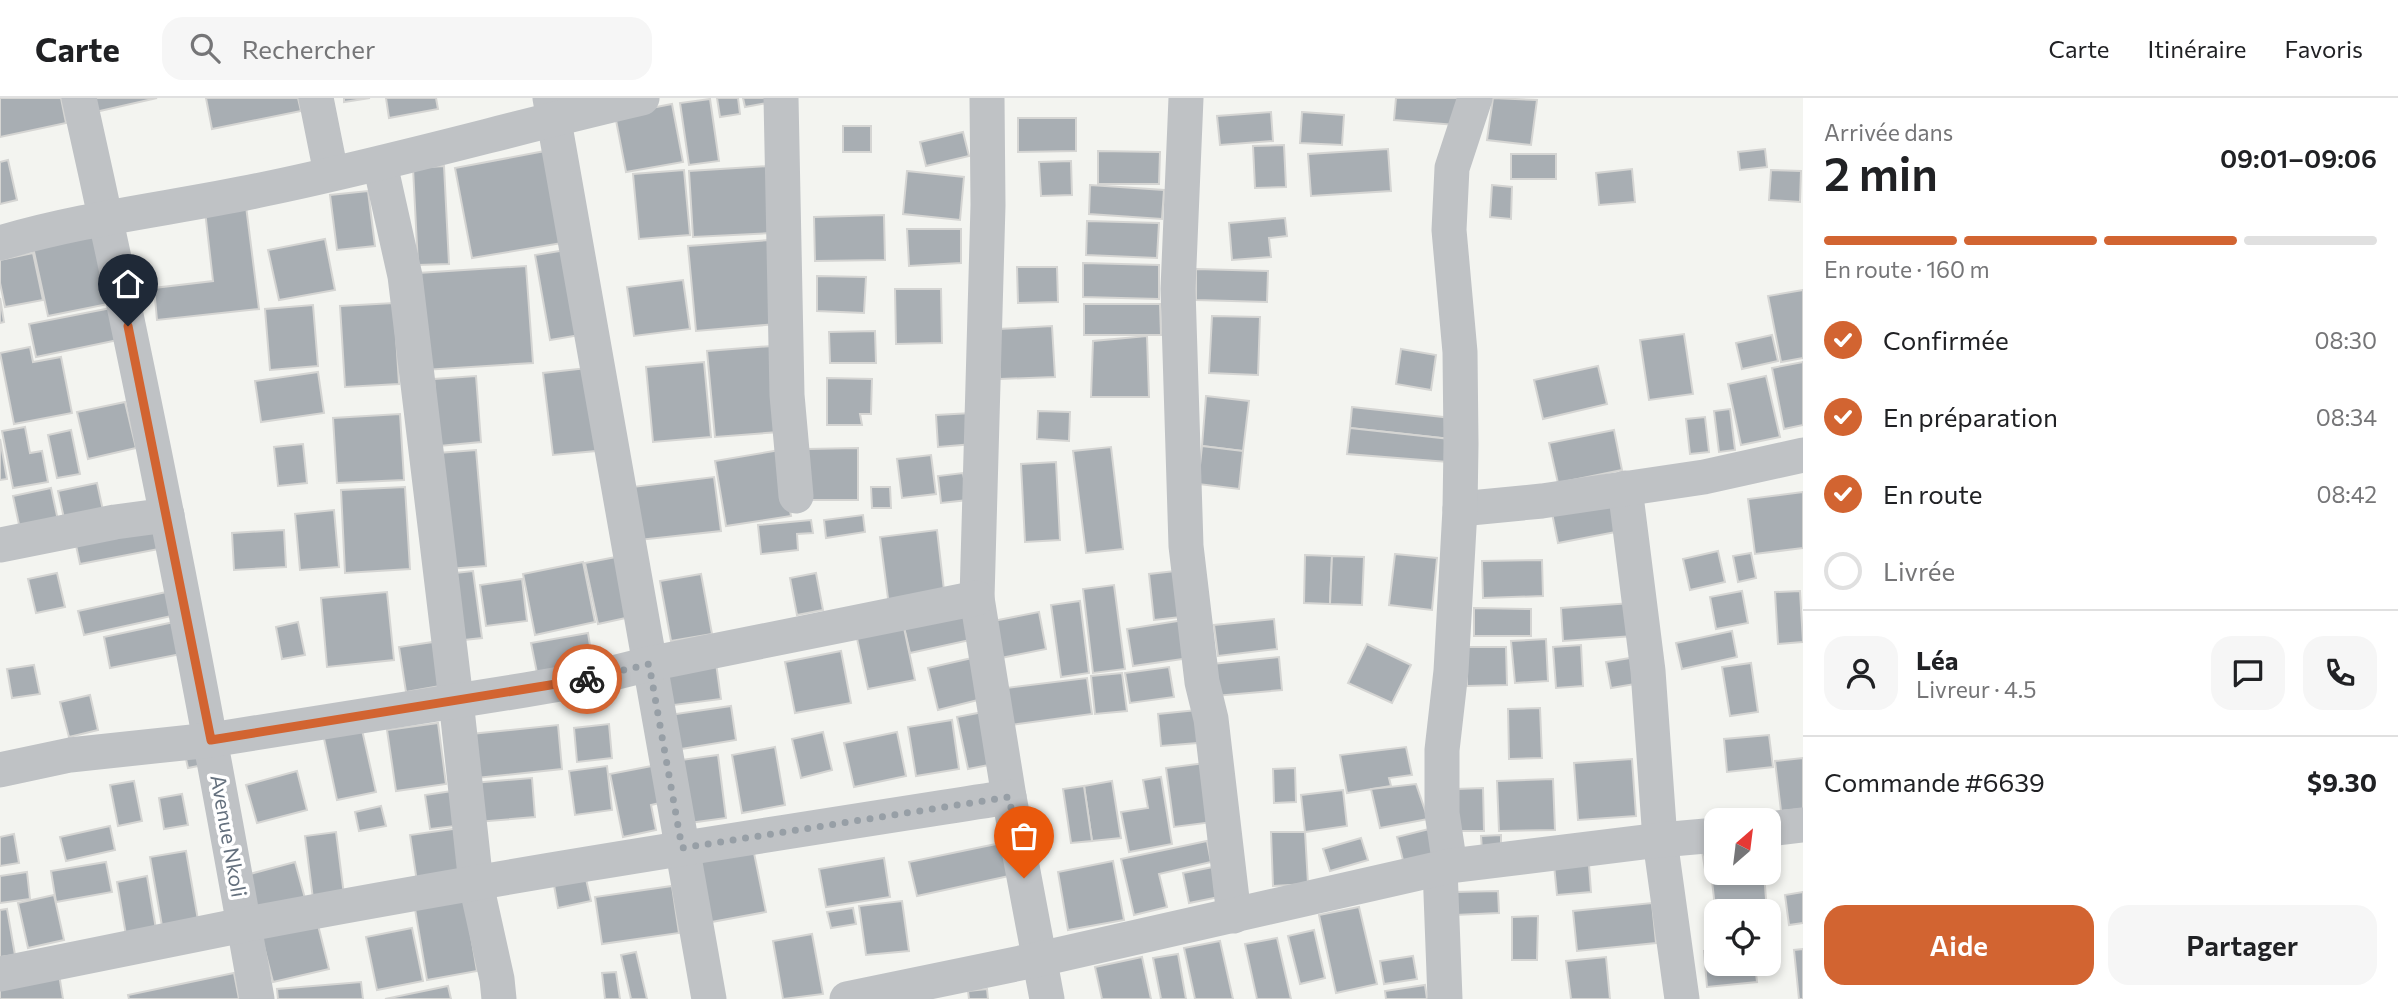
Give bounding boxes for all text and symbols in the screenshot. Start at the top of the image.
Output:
search box [162,17,652,80]
text: Carte [35,28,120,69]
icon: search [186,29,224,67]
text: Rechercher [242,33,375,64]
text: Carte [2049,34,2110,63]
text: Itinéraire [2148,34,2247,63]
text: Favoris [2285,34,2363,63]
text: Arrivée dans [1824,118,1953,146]
text: 09:01–09:06 [2220,142,2377,173]
text: 2 min [1824,144,1938,200]
pin [98,254,158,326]
text: En route · 160 m [1824,255,1990,283]
icon: home [109,265,147,303]
icon: check [1824,321,1862,359]
text: Confirmée [1883,324,2009,355]
text: 08:30 [2314,326,2377,354]
icon: check [1824,398,1862,436]
text: En préparation [1883,401,2058,432]
text: 08:34 [2316,403,2377,431]
icon: check [1824,475,1862,513]
text: En route [1883,478,1983,509]
text: 08:42 [2316,480,2377,508]
text: Livrée [1883,555,1955,586]
button: person [1824,636,1898,710]
button: chat [2211,636,2285,710]
button: phone [2303,636,2377,710]
courier [552,644,622,714]
text: Léa [1916,644,1959,675]
icon: bike [568,660,606,698]
text: Livreur · 4.5 [1916,675,2036,703]
text: Commande #6639 [1824,766,2045,797]
text: $9.30 [2307,766,2377,797]
street label: Avenue Nkoli [206,772,253,899]
pin [994,806,1054,878]
north arrow [1704,808,1782,886]
map controls [1704,808,1781,976]
icon: bag [1005,817,1043,855]
button: locate [1704,899,1781,976]
button: Aide [1824,905,2094,985]
button: Partager [2108,905,2377,985]

